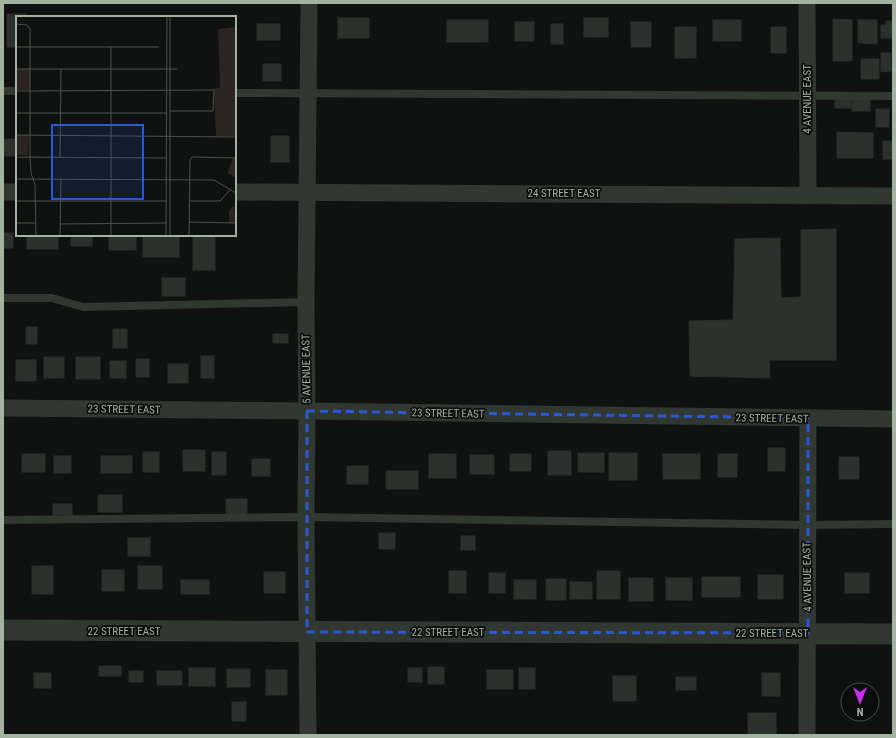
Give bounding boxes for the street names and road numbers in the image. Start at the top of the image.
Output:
street label: 4 AVENUE EAST [801,64,814,134]
street label: 24 STREET EAST [528,187,601,200]
street label: 5 AVENUE EAST [299,334,314,404]
street label: 23 STREET EAST [87,402,161,417]
street label: 23 STREET EAST [411,406,485,421]
street label: 23 STREET EAST [735,411,809,426]
street label: 4 AVENUE EAST [800,542,815,612]
street label: 22 STREET EAST [88,625,161,638]
street label: 22 STREET EAST [412,626,485,639]
street label: 22 STREET EAST [736,627,809,640]

